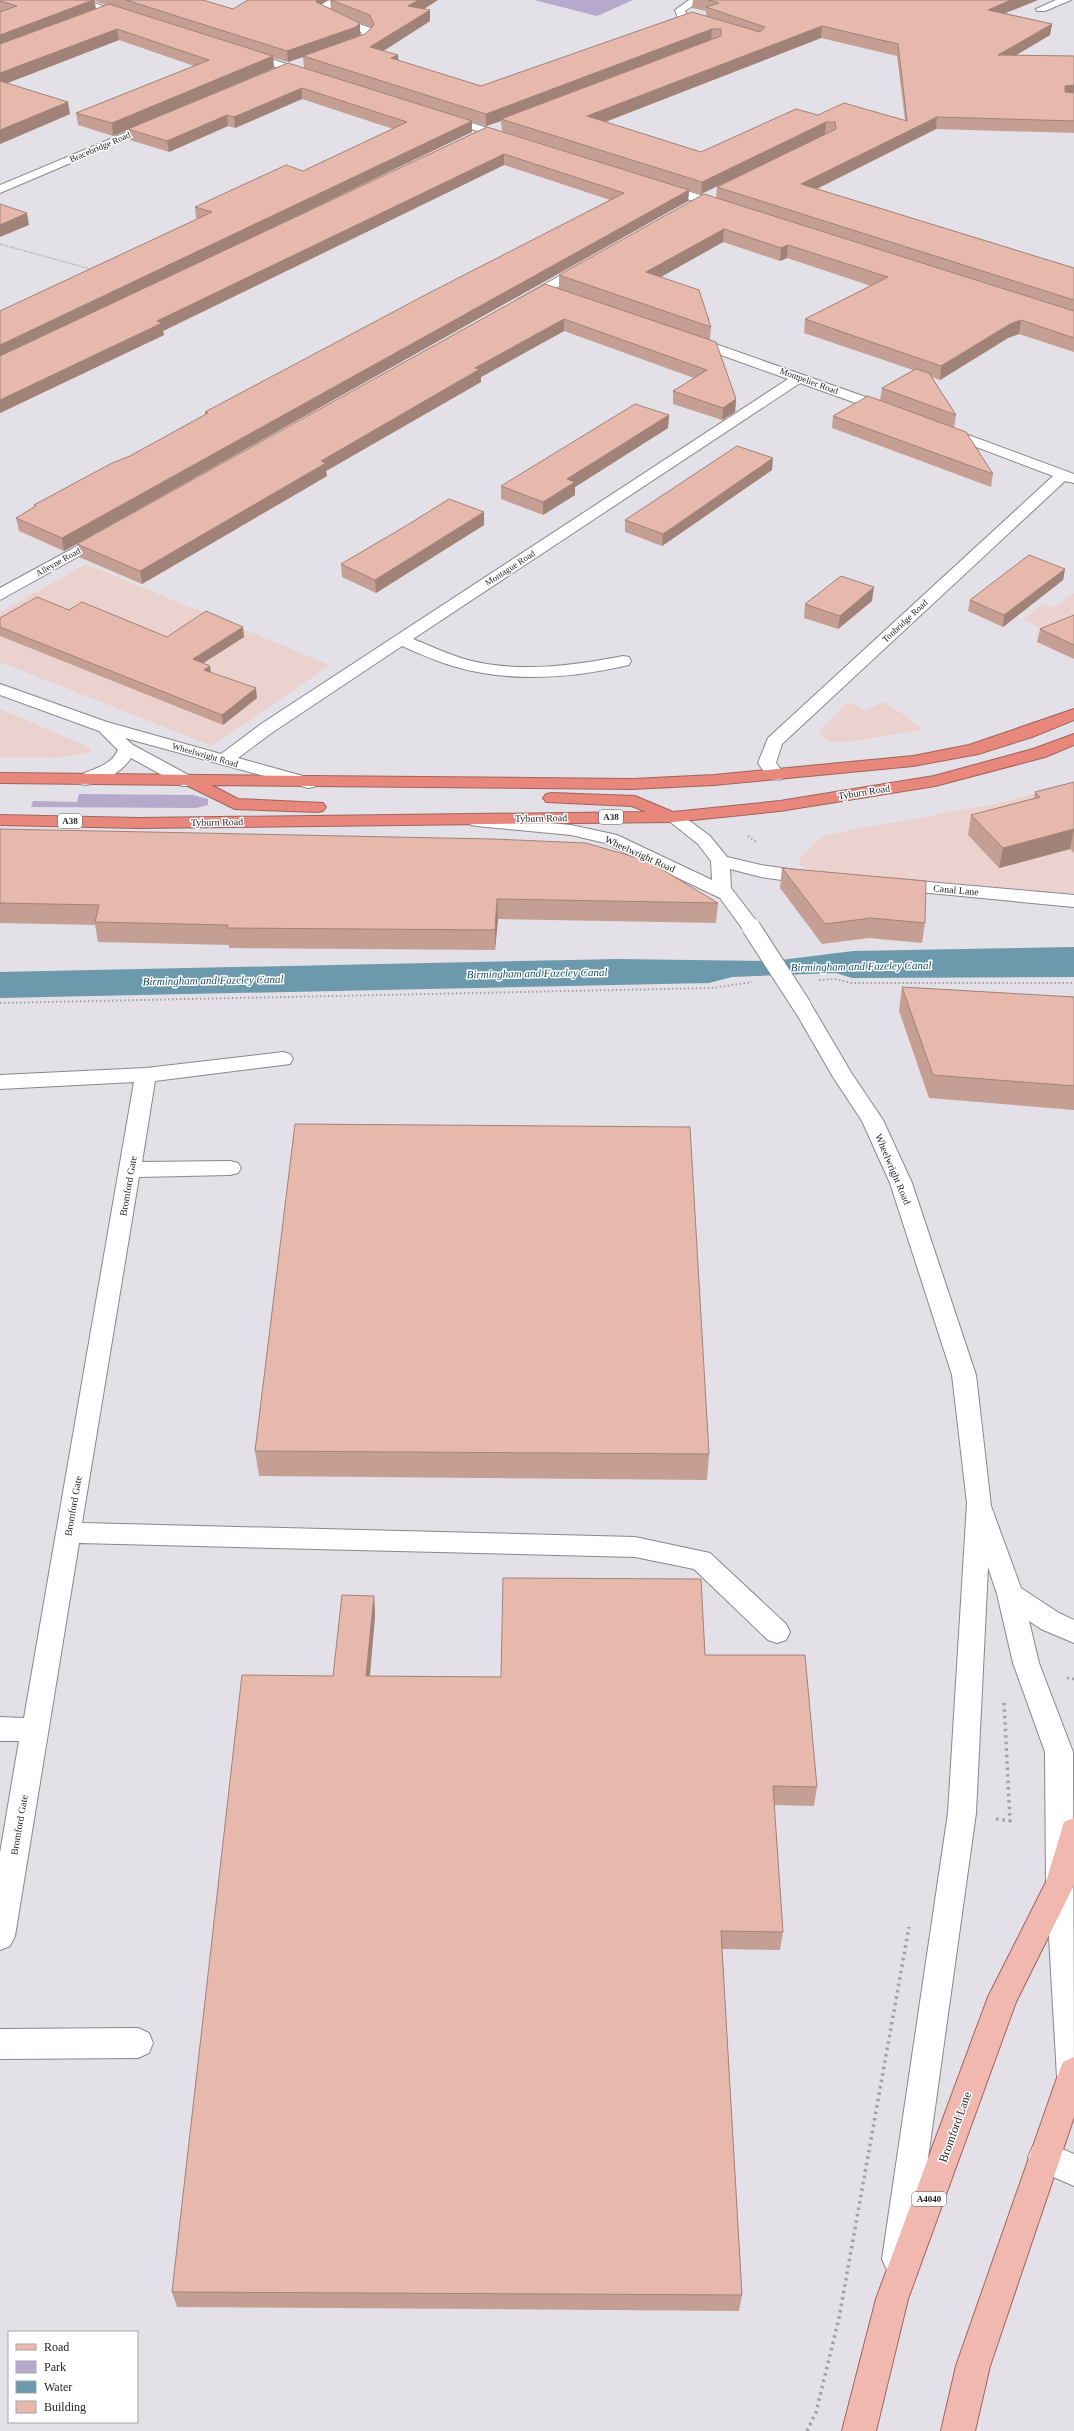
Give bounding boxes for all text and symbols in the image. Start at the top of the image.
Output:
street label: Bracebridge Road [68,129,132,164]
street label: Montpelier Road [779,366,840,396]
street label: Alleyne Road [34,545,83,578]
street label: Montague Road [483,548,537,588]
street label: Tonbridge Road [880,597,930,644]
street label: Wheelwright Road [171,741,240,769]
street label: Tyburn Road [837,782,891,802]
road number: A38 [599,810,623,824]
street label: Tyburn Road [515,812,567,824]
road number: A38 [58,814,82,828]
street label: Tyburn Road [191,816,243,828]
street label: Wheelwright Road [603,834,677,874]
street label: Canal Lane [933,883,980,898]
water label: Birmingham and Fazeley Canal [790,959,932,973]
water label: Birmingham and Fazeley Canal [466,966,608,980]
water label: Birmingham and Fazeley Canal [142,973,284,987]
street label: Wheelwright Road [873,1132,913,1206]
street label: Bromford Gate [117,1155,139,1217]
street label: Bromford Gate [62,1475,84,1537]
street label: Bromford Gate [8,1794,30,1856]
street label: Bromford Lane [936,2090,974,2164]
road number: A4040 [912,2192,946,2206]
legend [8,2331,138,2423]
text: Road [44,2340,69,2354]
text: Park [44,2360,66,2374]
text: Water [44,2380,72,2394]
text: Building [44,2400,86,2414]

